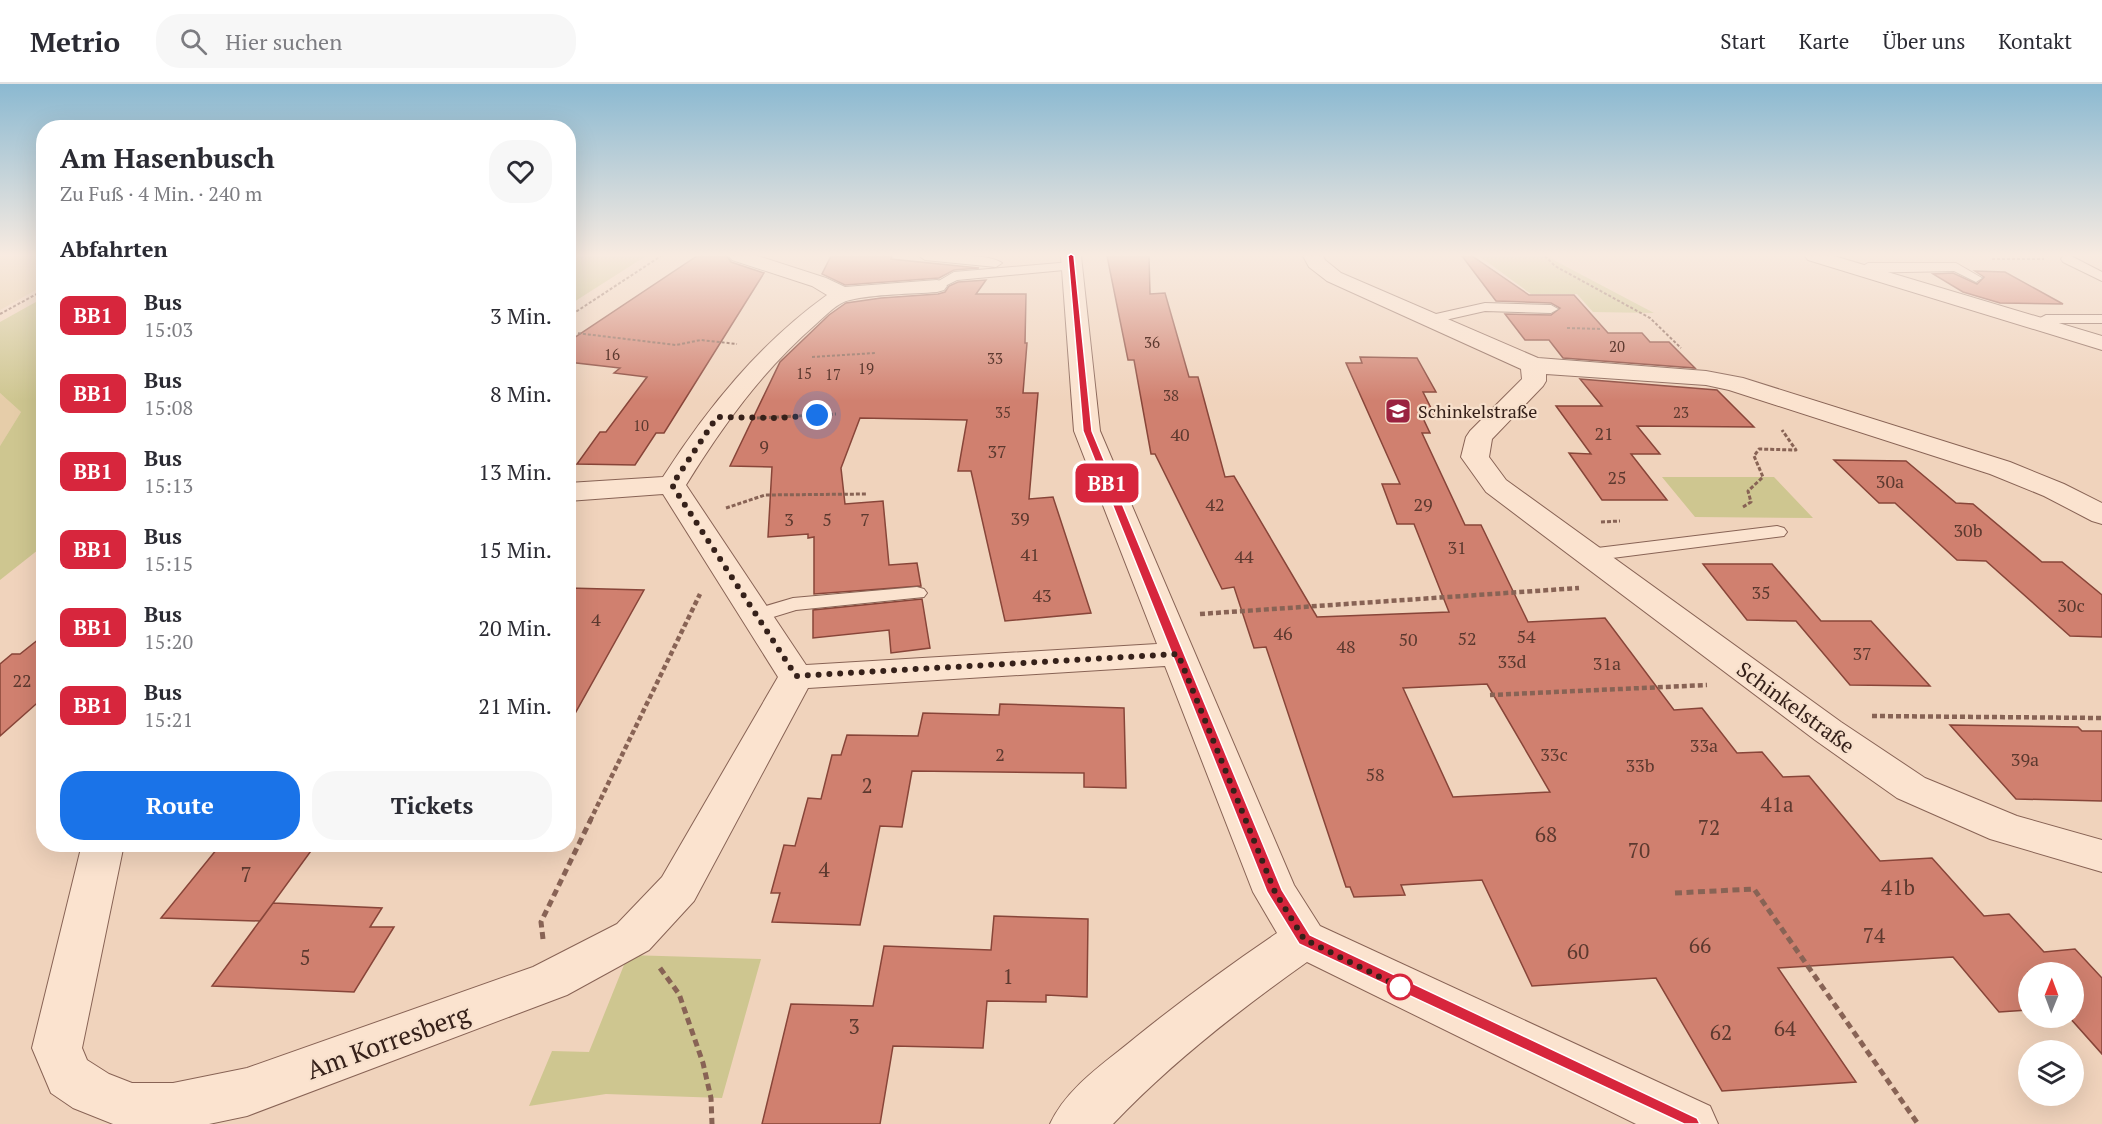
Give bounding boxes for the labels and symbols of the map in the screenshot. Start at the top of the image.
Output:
house number: 36 [1144,332,1160,352]
house number: 20 [1609,336,1625,356]
house number: 16 [604,344,620,364]
house number: 33 [987,348,1003,368]
house number: 19 [858,358,874,378]
house number: 15 [796,363,812,383]
house number: 17 [825,364,841,384]
house number: 38 [1163,385,1179,405]
school or university icon: Schinkelstraße [1383,396,1413,426]
place label: Schinkelstraße [1418,399,1537,423]
your location [802,400,832,430]
house number: 35 [995,402,1011,422]
house number: 23 [1673,402,1689,422]
house number: 10 [633,415,649,435]
house number: 21 [1594,421,1614,445]
house number: 40 [1170,422,1190,446]
house number: 9 [759,434,769,458]
house number: 37 [987,439,1007,463]
line badge: BB1 [1072,464,1142,502]
house number: 25 [1607,465,1627,489]
house number: 30a [1876,469,1904,493]
house number: 42 [1205,492,1225,516]
house number: 29 [1413,492,1433,516]
house number: 39 [1010,506,1030,530]
house number: 3 [784,507,794,531]
house number: 5 [822,507,832,531]
house number: 7 [860,507,870,531]
house number: 30b [1954,518,1983,542]
house number: 31 [1447,535,1467,559]
house number: 41 [1020,542,1040,566]
house number: 44 [1234,544,1254,568]
house number: 35 [1751,580,1771,604]
house number: 43 [1032,583,1052,607]
house number: 30c [2057,593,2085,617]
house number: 4 [591,607,601,631]
house number: 46 [1273,621,1293,645]
house number: 54 [1516,624,1536,648]
house number: 52 [1457,626,1477,650]
house number: 50 [1398,627,1418,651]
house number: 48 [1336,634,1356,658]
house number: 37 [1852,641,1872,665]
house number: 33d [1497,649,1527,673]
house number: 31a [1593,651,1621,675]
street label: Schinkelstraße [1731,655,1861,759]
house number: 22 [12,668,32,692]
house number: 33a [1690,733,1718,757]
house number: 2 [995,742,1005,766]
house number: 33c [1540,742,1568,766]
house number: 39a [2011,747,2039,771]
house number: 33b [1626,753,1655,777]
house number: 58 [1365,762,1385,786]
house number: 2 [861,771,873,799]
house number: 41a [1761,790,1794,818]
house number: 72 [1698,813,1720,841]
house number: 68 [1535,820,1557,848]
house number: 70 [1628,836,1650,864]
house number: 4 [818,855,830,883]
house number: 7 [240,860,252,888]
house number: 41b [1881,873,1915,901]
house number: 74 [1863,921,1886,949]
house number: 66 [1689,931,1711,959]
house number: 60 [1567,937,1589,965]
house number: 5 [299,943,311,971]
house number: 1 [1002,962,1014,990]
north arrow [2018,962,2084,1028]
unlabelled marker [1387,974,1413,1000]
street label: Am Korresberg [302,996,475,1086]
house number: 3 [848,1012,860,1040]
house number: 64 [1774,1014,1797,1042]
house number: 62 [1710,1018,1732,1046]

